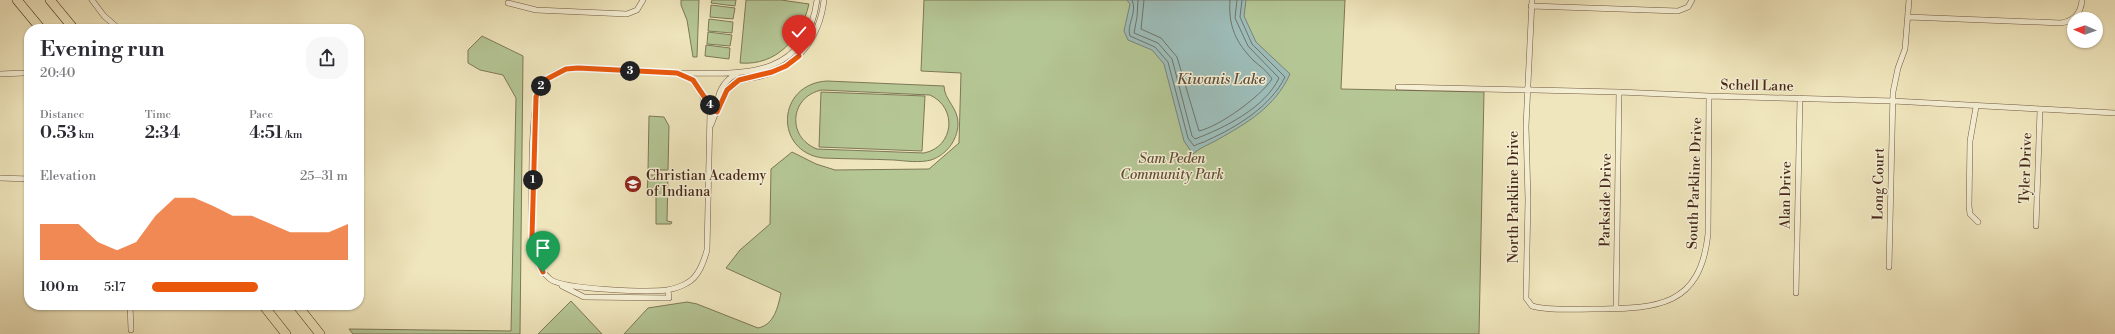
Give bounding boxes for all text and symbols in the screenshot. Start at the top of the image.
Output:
north arrow [2067,12,2103,48]
map controls [2067,12,2103,48]
pin [782,15,816,56]
icon: check [788,21,810,43]
text: Evening run [40,36,165,63]
button: share [306,37,348,79]
pin: 3 [620,61,640,81]
text: 3 [627,64,633,78]
text: 20:40 [40,65,75,81]
water label: Kiwanis Lake [1176,70,1266,89]
pin: 2 [531,76,551,96]
street label: Schell Lane [1720,76,1794,96]
text: 2 [538,79,544,93]
pin: 4 [700,95,720,115]
text: 4 [706,98,714,112]
text: Distance [40,108,84,122]
text: Time [145,108,171,122]
text: Pace [249,108,273,122]
street label: South Parkline Drive [1684,117,1706,249]
text: 0.53 [40,122,76,144]
text: 2:34 [145,122,181,144]
text: 4:51 [249,122,283,144]
text: km [76,128,94,142]
text: /km [283,128,302,142]
street label: North Parkline Drive [1505,131,1523,263]
street label: Tyler Drive [2016,132,2036,204]
street label: Long Court [1869,148,1889,220]
park label: Sam Peden Community Park [1120,150,1224,184]
street label: Parkside Drive [1596,153,1616,247]
street label: Alan Drive [1776,161,1796,230]
place label: Christian Academy of Indiana [646,167,767,201]
text: Elevation [40,168,96,184]
text: 25–31 m [300,168,348,184]
pin: 1 [523,170,543,190]
text: 1 [530,173,536,187]
school or university icon: Christian Academy of Indiana [623,174,643,194]
pin [526,231,560,272]
icon: arrive [532,237,554,259]
text: 100 m [40,279,79,295]
text: 5:17 [104,279,126,295]

